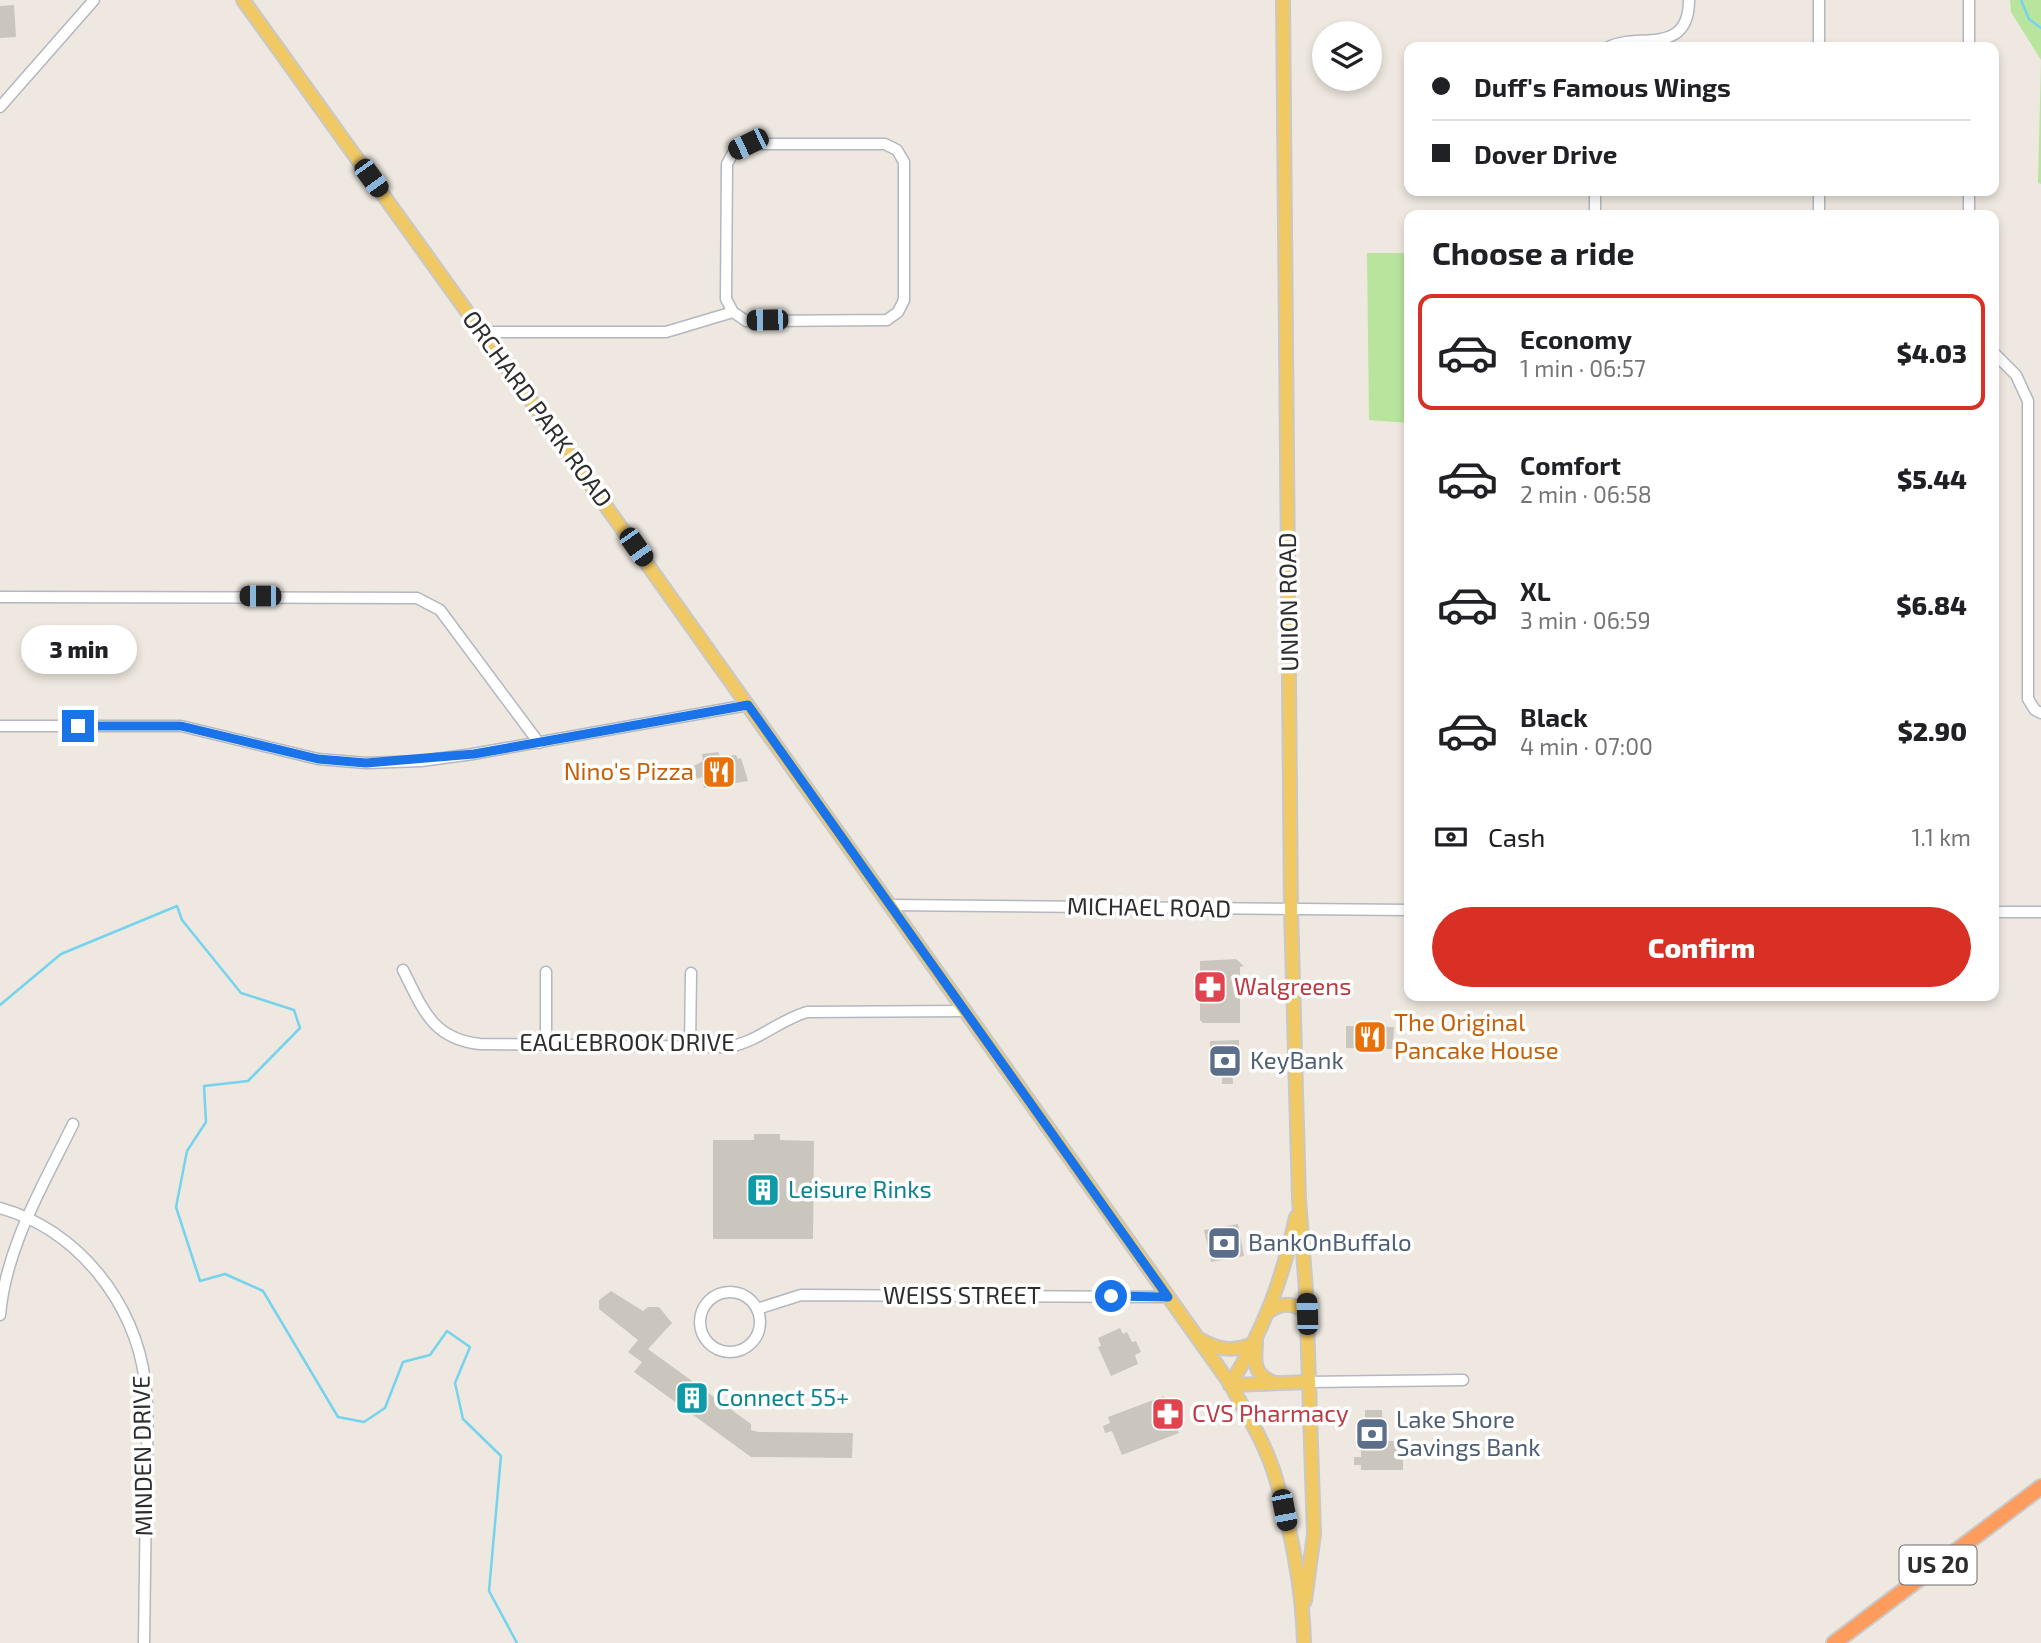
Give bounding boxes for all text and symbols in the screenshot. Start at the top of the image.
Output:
map controls [1312,21,1382,91]
button: layers [1312,21,1382,91]
text: Duff's Famous Wings [1474,71,1731,102]
car [725,125,772,163]
text: Dover Drive [1474,138,1617,169]
car [351,155,392,201]
text: Choose a ride [1432,233,1635,271]
street label: ORCHARD PARK ROAD [457,304,619,512]
car [746,309,789,331]
icon: car [1436,321,1499,384]
text: Economy [1520,323,1632,354]
text: $4.03 [1897,337,1967,368]
text: 1 min · 06:57 [1520,354,1646,382]
icon: car [1436,447,1499,510]
text: Comfort [1520,449,1621,480]
text: $5.44 [1897,463,1967,494]
text: 2 min · 06:58 [1520,480,1652,508]
car [616,524,657,570]
street label: UNION ROAD [1272,532,1303,672]
icon: car [1436,573,1499,636]
text: XL [1520,575,1551,606]
car [240,586,282,607]
text: $6.84 [1896,589,1967,620]
text: 3 min · 06:59 [1520,606,1651,634]
callout: 3 min [20,624,136,674]
text: 3 min [49,635,109,663]
icon: car [1436,699,1499,762]
text: Black [1520,701,1588,732]
route end [62,710,94,742]
text: $2.90 [1897,715,1967,746]
text: 4 min · 07:00 [1520,732,1653,760]
restaurant icon: Nino's Pizza [700,753,738,791]
place label: Nino's Pizza [564,756,694,785]
icon: cash [1432,818,1470,856]
text: Cash [1488,821,1545,852]
text: 1.1 km [1911,823,1971,851]
street label: MICHAEL ROAD [1067,891,1231,922]
button: Confirm [1432,907,1971,987]
pharmacy icon: Walgreens [1191,968,1229,1006]
place label: Walgreens [1234,971,1351,1000]
place label: The Original Pancake House [1394,1007,1559,1064]
restaurant icon: The Original Pancake House [1351,1018,1389,1056]
street label: EAGLEBROOK DRIVE [519,1027,735,1056]
bank icon: KeyBank [1206,1042,1244,1080]
place label: KeyBank [1250,1045,1344,1074]
building icon: Leisure Rinks [744,1171,782,1209]
place label: Leisure Rinks [788,1174,932,1203]
bank icon: BankOnBuffalo [1205,1224,1243,1262]
place label: BankOnBuffalo [1248,1227,1412,1256]
street label: WEISS STREET [883,1280,1041,1309]
route start [1095,1280,1127,1312]
car [1296,1293,1319,1335]
street label: MINDEN DRIVE [126,1375,157,1537]
building icon: Connect 55+ [673,1379,711,1417]
place label: Connect 55+ [716,1382,849,1411]
pharmacy icon: CVS Pharmacy [1149,1395,1187,1433]
place label: CVS Pharmacy [1192,1398,1349,1427]
place label: Lake Shore Savings Bank [1396,1404,1540,1461]
bank icon: Lake Shore Savings Bank [1353,1415,1391,1453]
car [1270,1487,1299,1533]
road number: US 20 [1899,1546,1976,1584]

